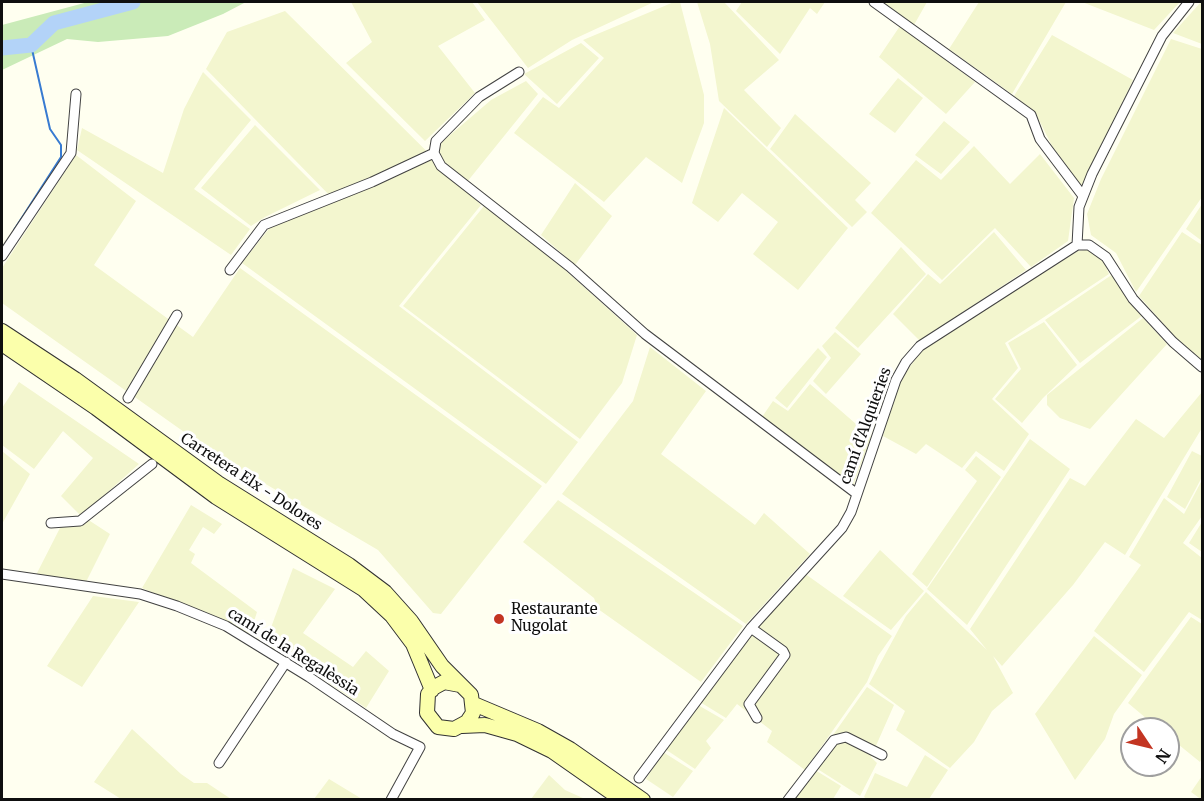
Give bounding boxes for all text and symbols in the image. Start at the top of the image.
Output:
street label: camí d'Alquieries [836,365,896,487]
street label: Carretera Elx - Dolores [177,430,325,534]
place label: Restaurante Nugolat [511,601,597,636]
street label: camí de la Regalèssia [224,604,362,700]
marker: Restaurante Nugolat [492,612,506,626]
north arrow [1120,717,1180,777]
text: N [1151,745,1175,767]

